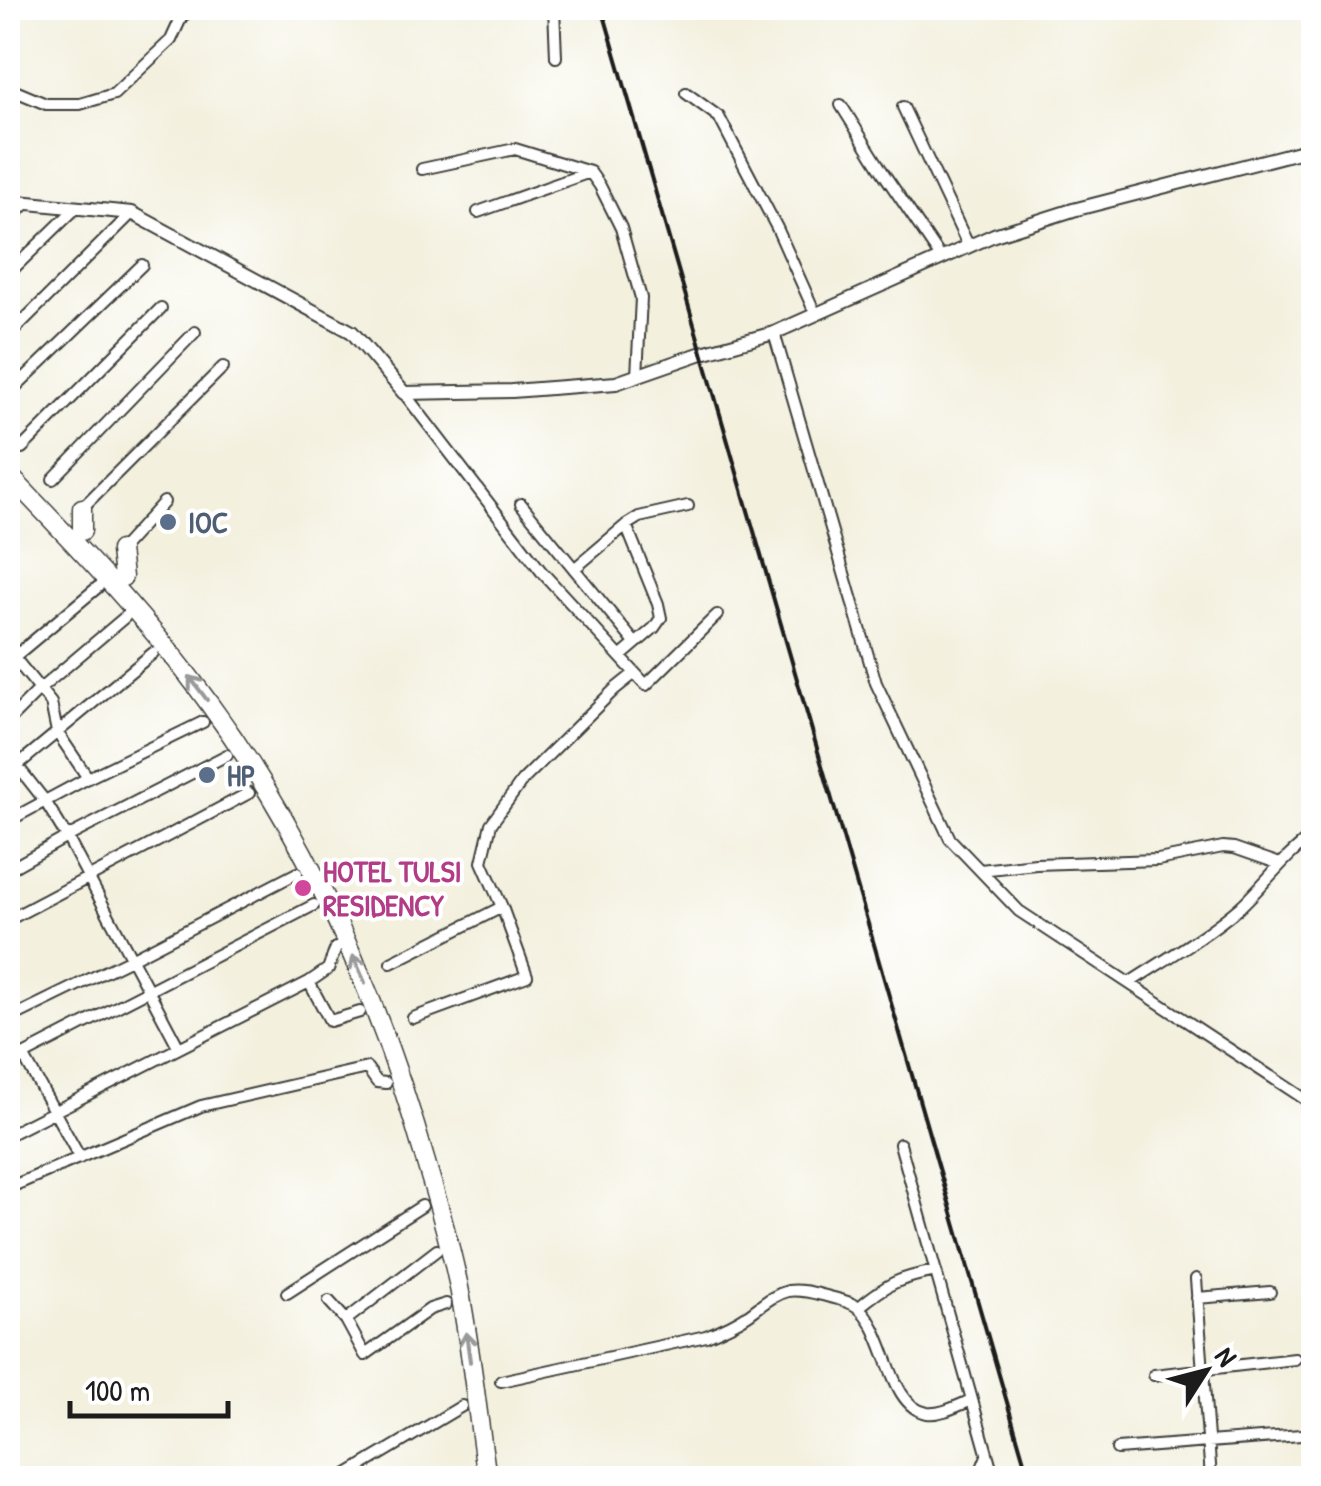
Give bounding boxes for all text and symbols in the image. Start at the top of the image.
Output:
place label: IOC [188,502,228,542]
marker: IOC [157,511,179,533]
one-way arrow [187,675,209,701]
place label: HP [227,755,255,795]
marker: HP [196,764,218,786]
place label: HOTEL TULSI RESIDENCY [323,851,462,925]
marker: HOTEL TULSI RESIDENCY [292,877,314,899]
one-way arrow [349,954,367,985]
north arrow [1156,1321,1256,1421]
one-way arrow [458,1332,476,1364]
text: N [1206,1339,1246,1374]
scale bar [70,1356,228,1418]
text: 100 m [85,1370,150,1410]

